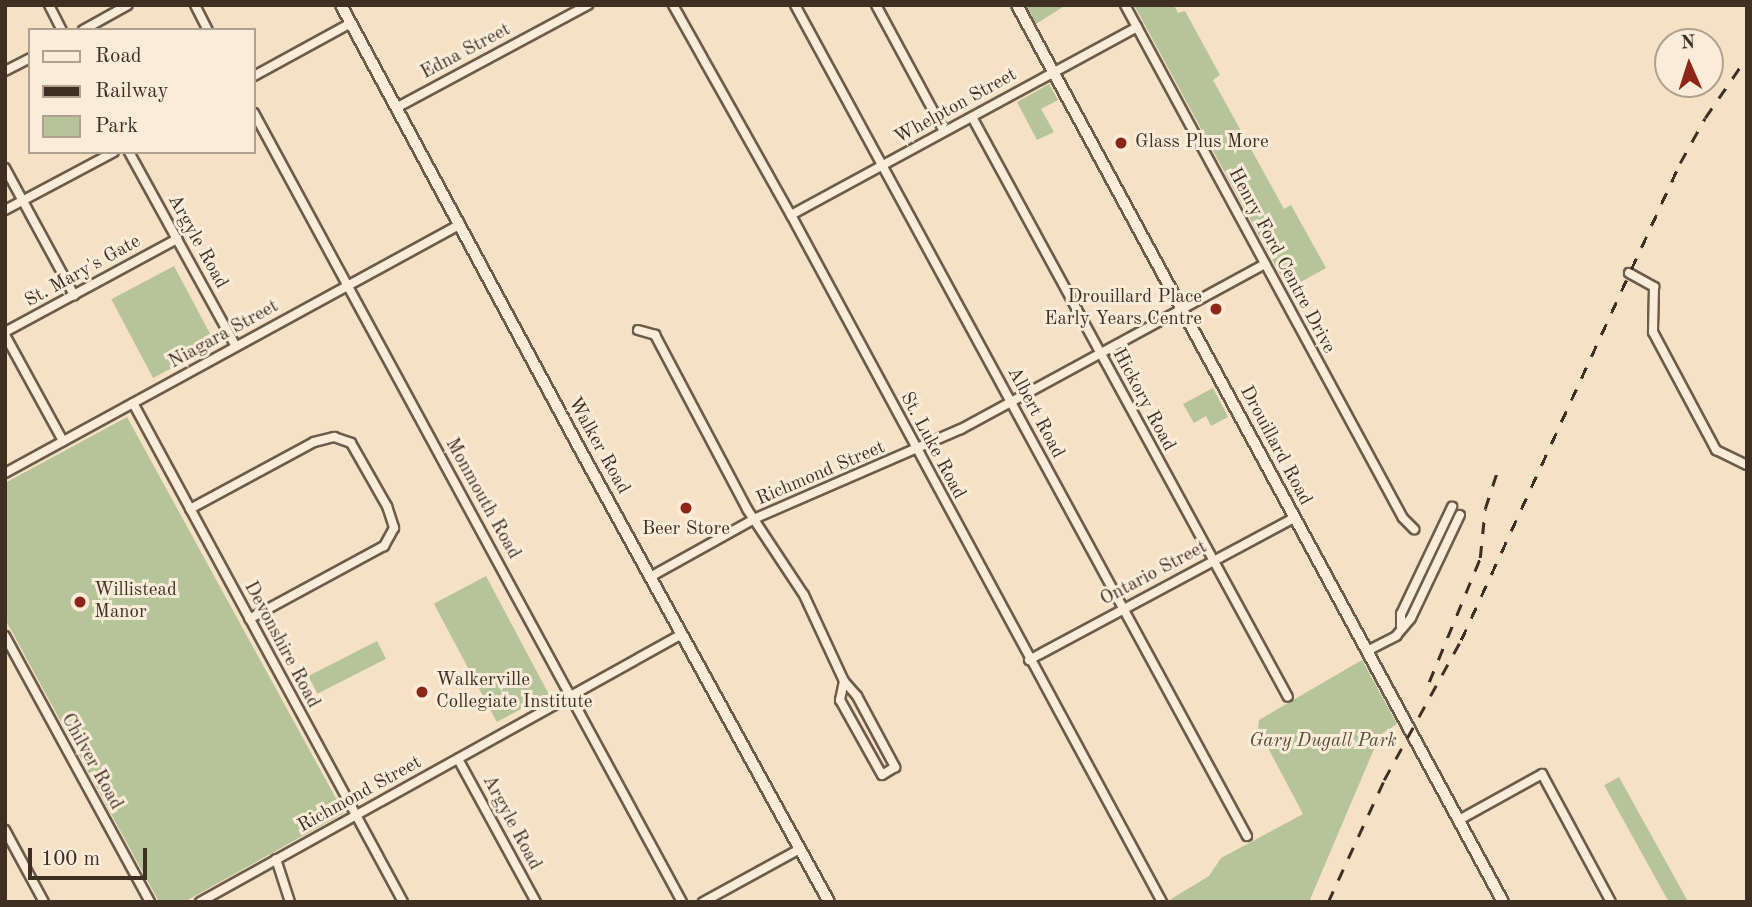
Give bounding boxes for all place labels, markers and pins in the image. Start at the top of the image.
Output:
place label: Glass Plus More [1135,132,1269,154]
marker: Glass Plus More [1113,135,1129,151]
place label: Drouillard Place Early Years Centre [1044,287,1202,331]
marker: Drouillard Place Early Years Centre [1208,301,1224,317]
marker: Beer Store [678,500,694,516]
place label: Beer Store [642,519,730,541]
place label: Willistead Manor [94,580,177,624]
marker: Willistead Manor [72,594,88,610]
place label: Walkerville Collegiate Institute [436,670,593,714]
marker: Walkerville Collegiate Institute [414,684,430,700]

